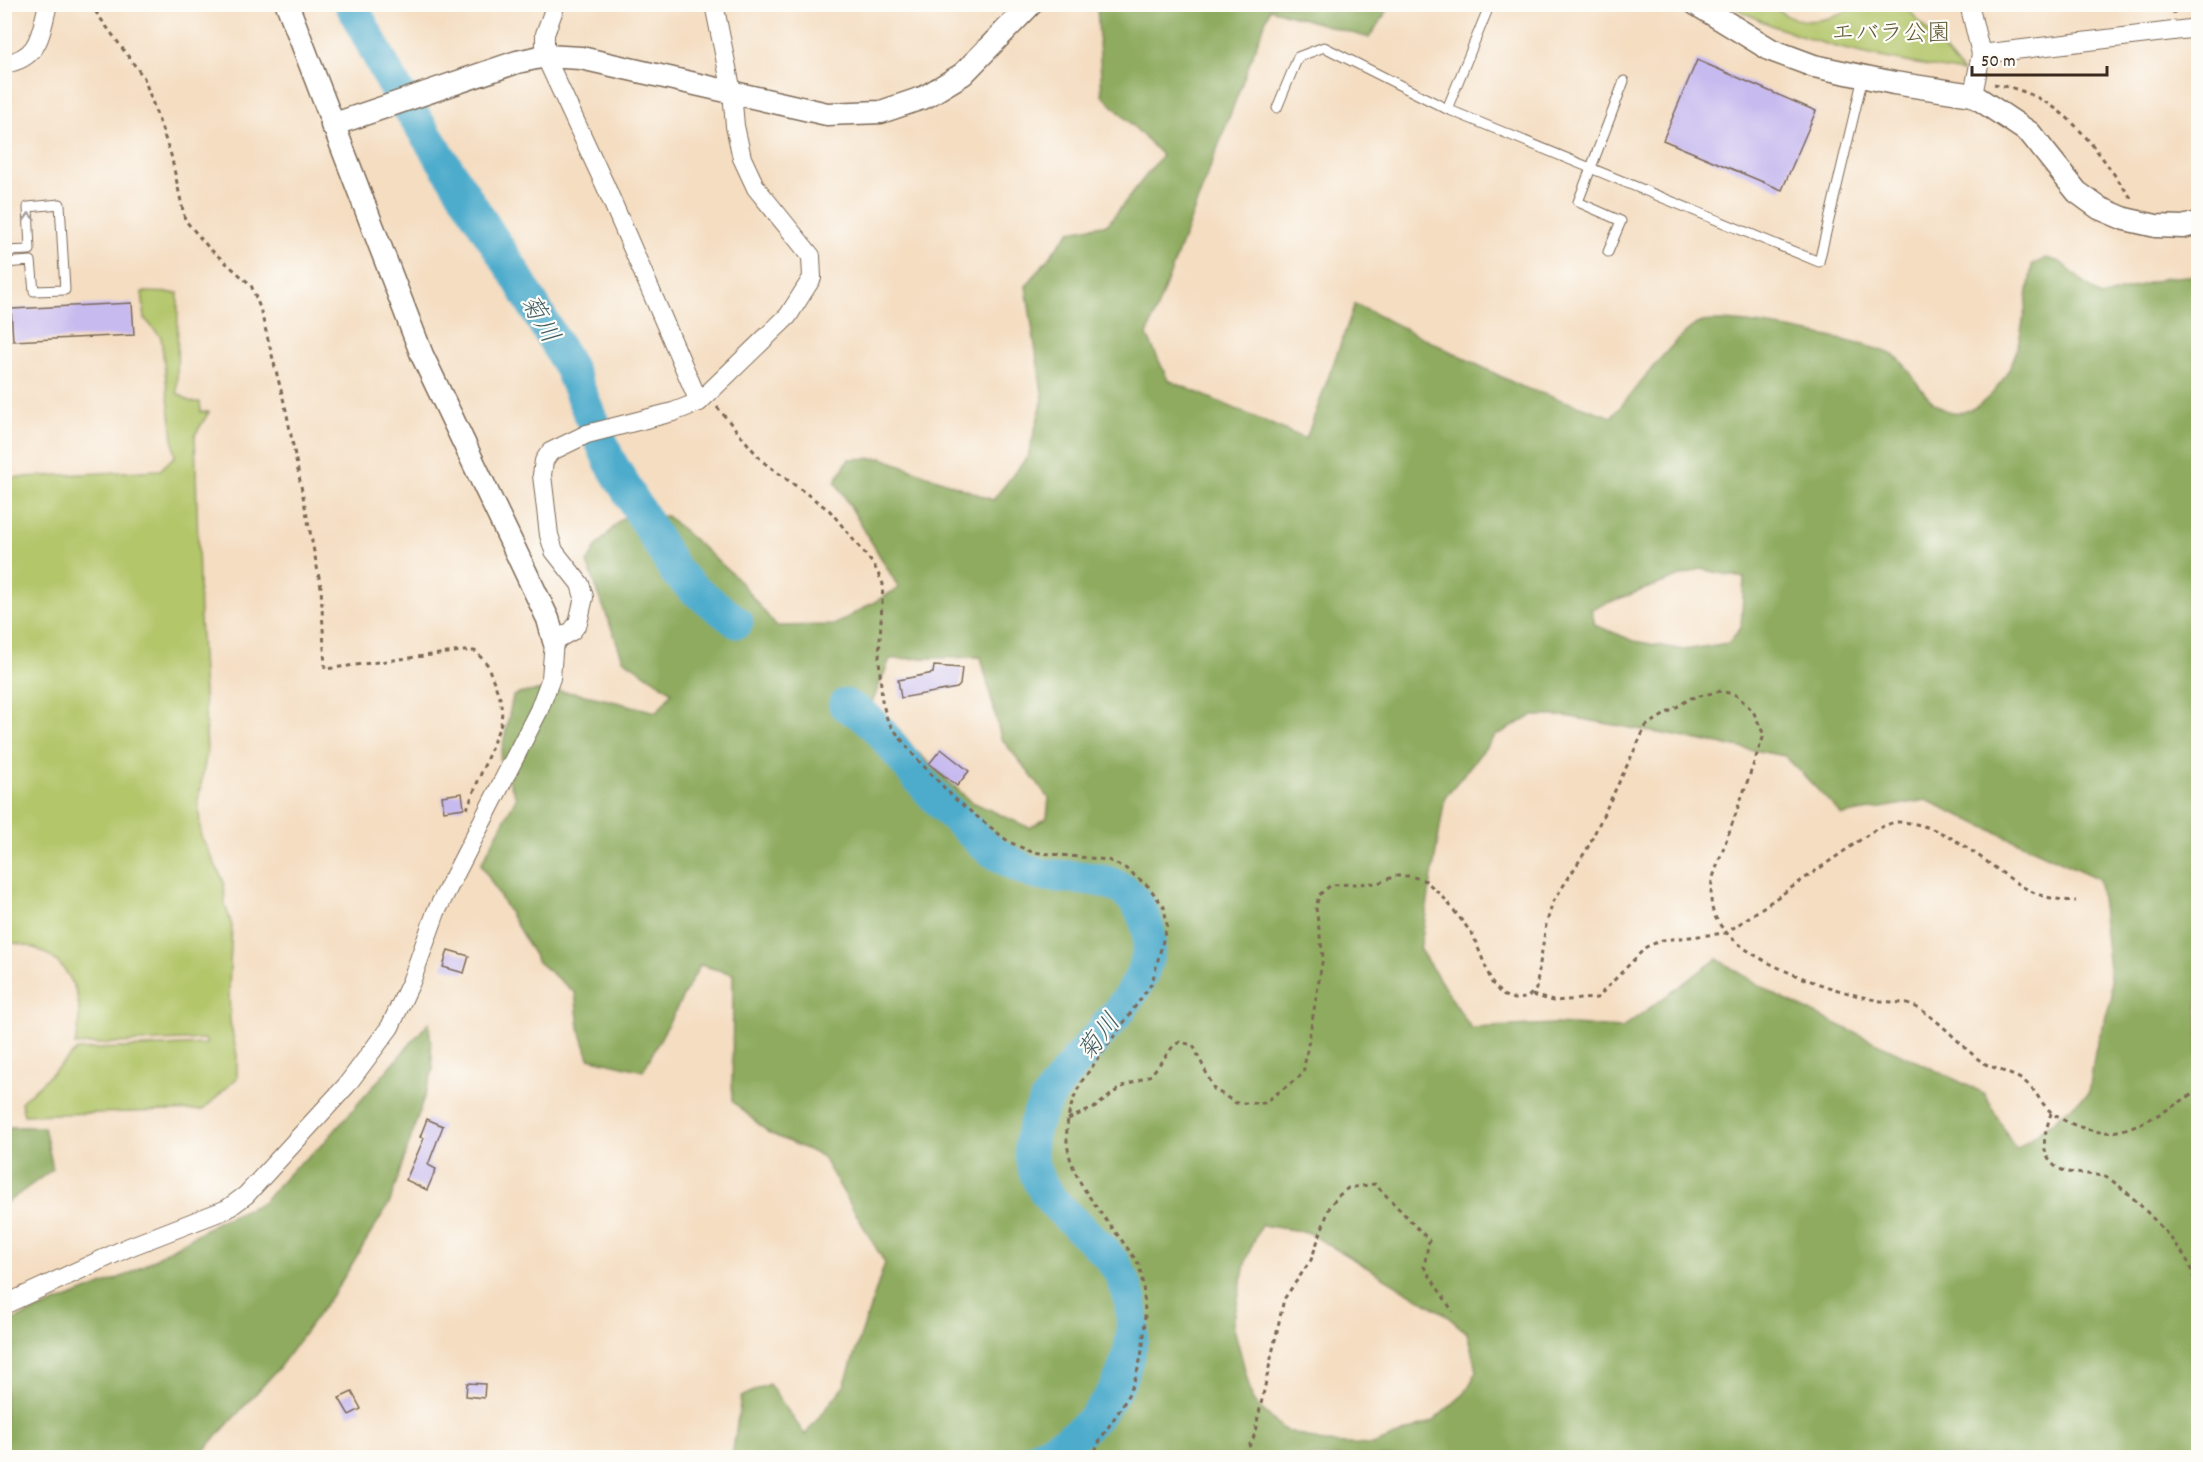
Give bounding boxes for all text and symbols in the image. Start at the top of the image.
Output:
park label: エバラ公園 [1831,18,1951,52]
scale bar [1972,39,2107,77]
text: 50 m [1981,50,2016,75]
one-way arrow [23,212,35,221]
water label: 菊川 [509,288,567,352]
water label: 菊川 [1070,1006,1131,1070]

